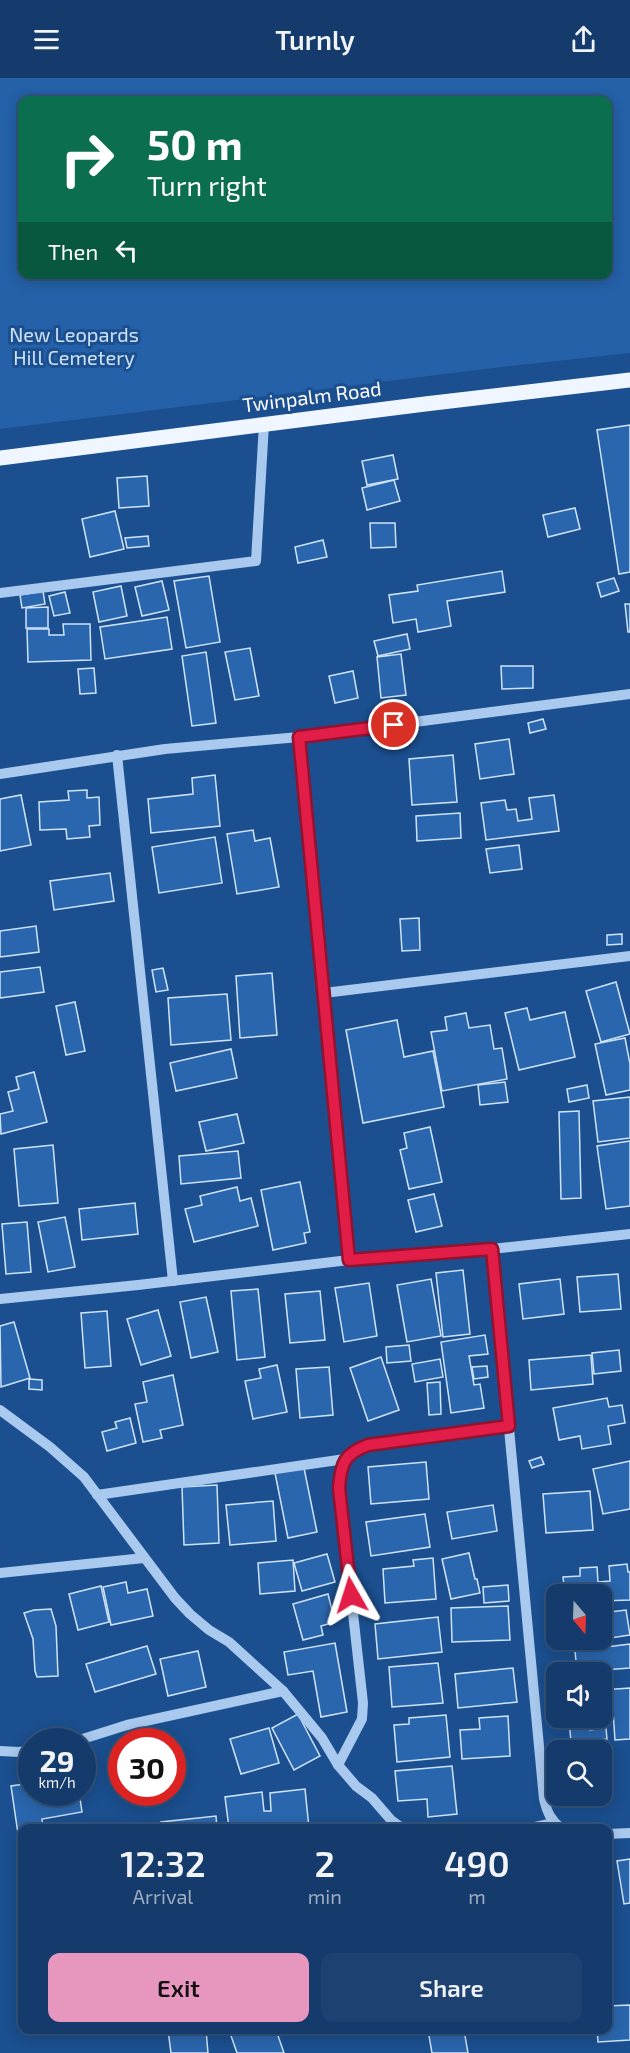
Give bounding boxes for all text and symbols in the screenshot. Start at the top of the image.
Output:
icon: menu [30,23,63,56]
text: Turnly [275,23,355,55]
icon: share [567,23,600,56]
text: 50 m [147,118,243,168]
icon: right [48,120,126,198]
text: Turn right [147,169,267,201]
icon: left [110,234,143,267]
text: Then [48,238,98,264]
park label: New Leopards Hill Cemetery [9,322,139,369]
street label: Twinpalm Road [241,376,383,416]
pin [368,699,419,750]
icon: arrive [377,708,410,741]
position arrow [319,1563,383,1627]
north arrow [546,1584,612,1650]
map controls [546,1584,612,1806]
button: sound [546,1662,612,1728]
speed limit sign: 30 [108,1728,186,1806]
button: search [546,1740,612,1806]
text: 29 [39,1742,75,1778]
text: km/h [38,1773,76,1791]
text: 12:32 [120,1841,206,1884]
text: 2 [314,1841,335,1884]
text: 490 [444,1841,510,1884]
text: Arrival [132,1884,193,1908]
text: min [308,1884,342,1908]
text: m [468,1884,486,1908]
button: Exit [48,1953,309,2022]
button: Share [321,1953,582,2022]

